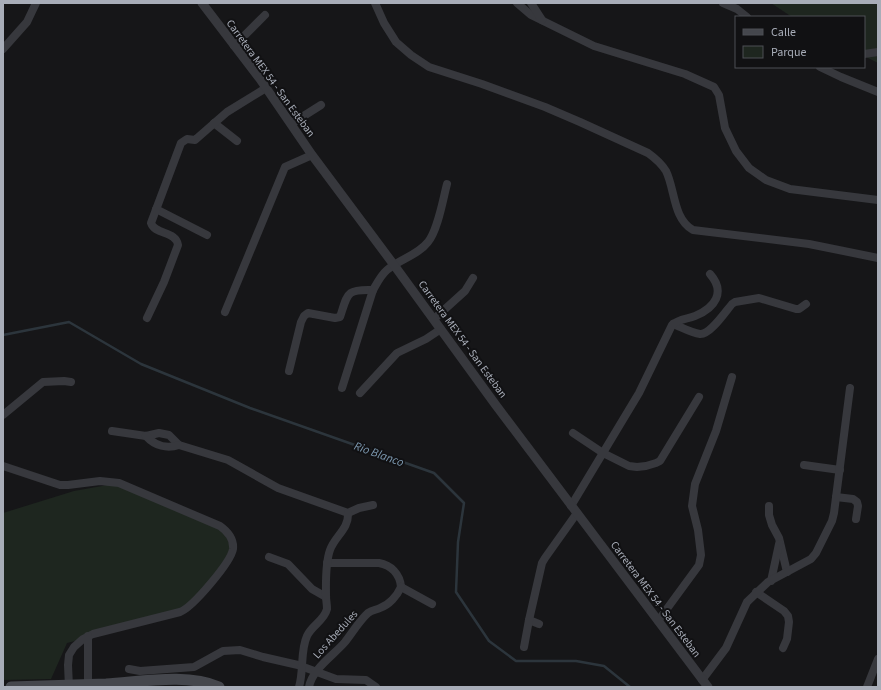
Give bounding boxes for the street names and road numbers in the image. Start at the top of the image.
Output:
street label: Carretera MEX 54 - San Esteban [223,17,318,140]
street label: Carretera MEX 54 - San Esteban [415,278,510,401]
street label: Carretera MEX 54 - San Esteban [607,538,704,660]
street label: Los Abedules [310,607,361,662]

